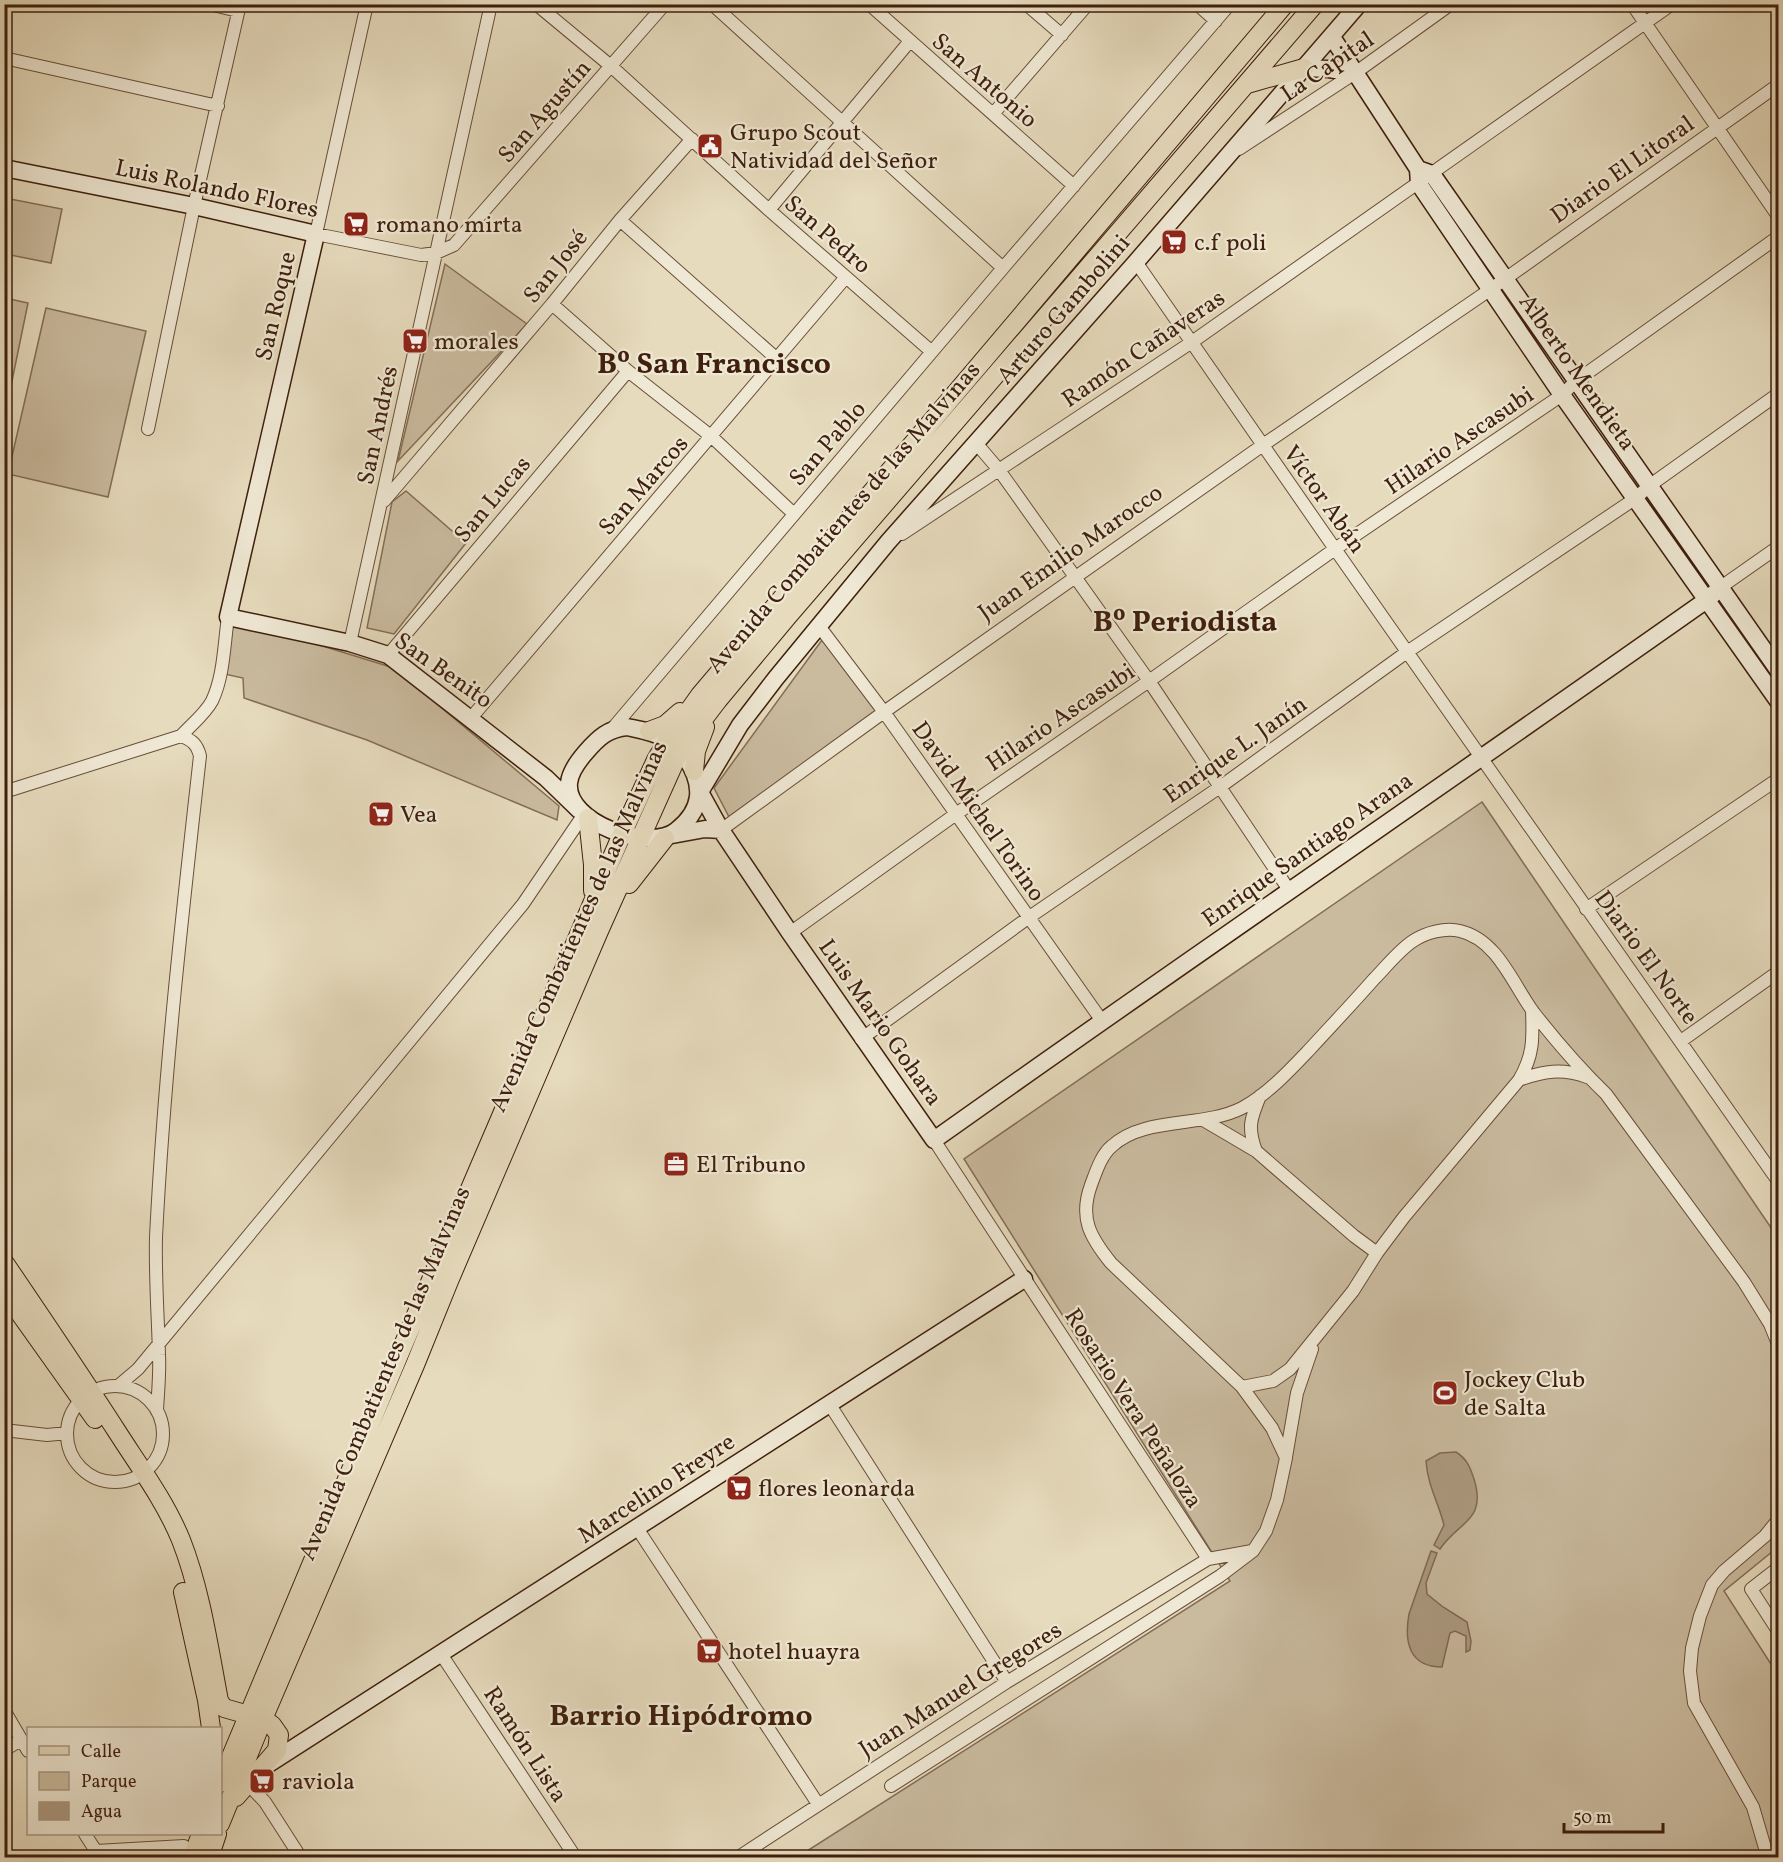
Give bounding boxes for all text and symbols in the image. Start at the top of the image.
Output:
street label: La Capital [1275,24,1382,111]
street label: San Antonio [923,26,1044,137]
street label: San Agustín [491,53,600,171]
street label: Diario El Litoral [1544,108,1702,233]
place label: Grupo Scout Natividad del Señor [730,117,937,179]
public building icon: Grupo Scout Natividad del Señor [695,131,725,161]
street label: Luis Rolando Flores [112,152,322,228]
street label: San Pedro [776,188,878,283]
supermarket icon: romano mirta [341,209,371,239]
place label: romano mirta [376,209,523,243]
street label: San José [516,223,597,312]
supermarket icon: c.f poli [1159,227,1189,257]
place label: c.f poli [1194,227,1266,261]
street label: Arturo Gambolini [990,228,1139,393]
street label: San Roque [248,249,306,364]
street label: Ramón Cañaveras [1056,282,1233,417]
street label: Alberto Mendieta [1510,288,1643,458]
supermarket icon: morales [400,326,430,356]
place label: morales [434,326,519,360]
district label: Bº San Francisco [597,344,831,386]
street label: Avenida Combatientes de las Malvinas [699,355,990,682]
street label: San Andrés [350,363,408,488]
street label: Hilario Ascasubi [1379,379,1541,504]
street label: San Pablo [782,394,875,494]
street label: San Marcos [592,429,698,544]
street label: Víctor Abán [1274,439,1373,561]
street label: San Lucas [447,449,540,551]
street label: Juan Emilio Marocco [972,477,1170,630]
district label: Bº Periodista [1093,602,1277,644]
street label: San Benito [387,625,499,718]
street label: Hilario Ascasubi [980,656,1142,781]
street label: Enrique L. Janín [1157,688,1315,813]
street label: David Michel Torino [902,715,1052,909]
street label: Avenida Combatientes de las Malvinas [482,736,677,1118]
street label: Enrique Santiago Arana [1196,765,1421,937]
supermarket icon: Vea [366,799,396,829]
place label: Vea [400,799,438,833]
street label: Diario El Norte [1585,884,1706,1032]
street label: Luis Mario Gohara [809,933,950,1113]
office icon: El Tribuno [661,1149,691,1179]
place label: El Tribuno [696,1149,806,1183]
street label: Avenida Combatientes de las Malvinas [291,1182,480,1566]
street label: Rosario Vera Peñaloza [1055,1302,1210,1516]
place label: Jockey Club de Salta [1464,1364,1585,1426]
sports icon: Jockey Club de Salta [1430,1378,1460,1408]
street label: Marcelino Freyre [572,1426,742,1553]
supermarket icon: flores leonarda [724,1473,754,1503]
place label: flores leonarda [758,1473,915,1507]
street label: Juan Manuel Gregores [853,1614,1069,1767]
supermarket icon: hotel huayra [694,1636,724,1666]
place label: hotel huayra [728,1636,861,1670]
street label: Ramón Lista [474,1680,575,1810]
district label: Barrio Hipódromo [549,1696,813,1738]
legend [27,1727,222,1835]
text: Calle [81,1740,121,1765]
supermarket icon: raviola [247,1766,277,1796]
place label: raviola [282,1766,355,1800]
text: Parque [81,1770,136,1795]
scale bar [1564,1796,1663,1834]
text: Agua [81,1800,122,1825]
text: 50 m [1573,1806,1612,1831]

